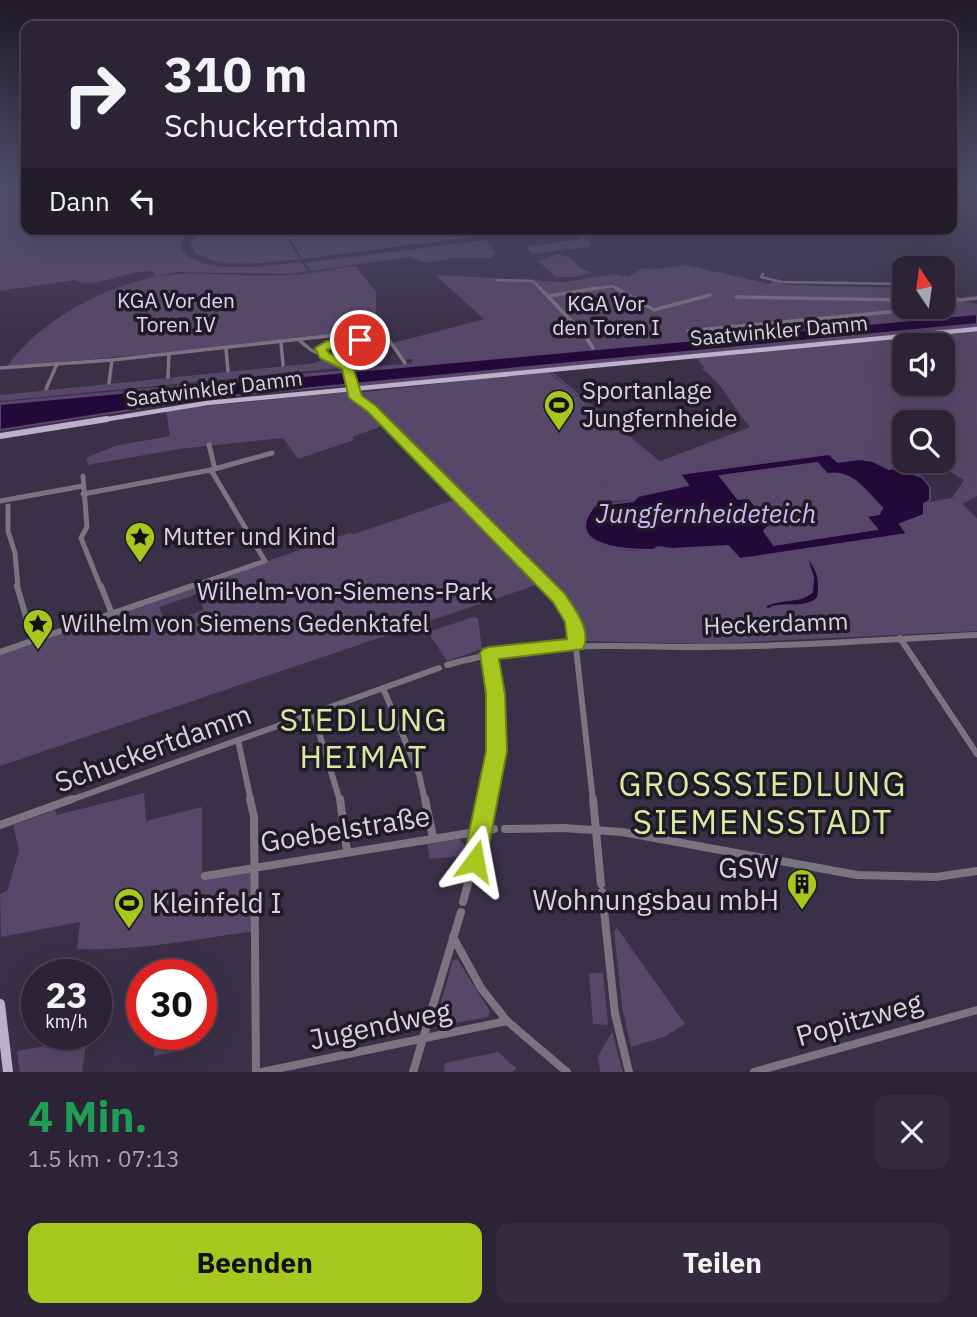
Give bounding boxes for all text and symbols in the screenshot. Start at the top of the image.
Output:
text: 310 m [164,42,308,105]
icon: right [49,49,140,140]
text: Schuckertdamm [164,104,400,146]
icon: left [124,182,162,220]
text: Dann [49,184,110,218]
north arrow [892,256,956,318]
map controls [892,256,955,473]
park label: KGA Vor den Toren IV [117,286,235,338]
park label: KGA Vor den Toren I [552,289,660,341]
street label: Saatwinkler Damm [689,308,869,352]
pin [330,310,390,370]
icon: arrive [341,321,379,359]
button: sound [892,333,955,396]
street label: Saatwinkler Damm [124,363,304,413]
place label: Sportanlage Jungfernheide [582,374,737,434]
sports icon: Sportanlage Jungfernheide [542,388,576,432]
button: search [892,410,955,473]
water label: Jungfernheideteich [596,496,816,530]
place icon: Mutter und Kind [123,520,157,564]
place label: Mutter und Kind [163,520,336,552]
park label: Wilhelm-von-Siemens-Park [197,575,493,607]
street label: Heckerdamm [703,604,849,642]
place icon: Wilhelm von Siemens Gedenktafel [21,607,55,651]
place label: Wilhelm von Siemens Gedenktafel [61,607,429,639]
street label: Schuckertdamm [50,695,256,800]
district label: SIEDLUNG HEIMAT [279,698,449,777]
district label: GROSSSIEDLUNG SIEMENSSTADT [619,762,907,843]
street label: Goebelstraße [257,797,432,860]
position arrow [438,824,512,898]
place label: GSW Wohnungsbau mbH [533,849,779,918]
building icon: GSW Wohnungsbau mbH [785,867,819,911]
place label: Kleinfeld I [152,884,282,921]
sports icon: Kleinfeld I [112,886,146,930]
speed limit sign: 30 [126,959,217,1050]
text: 23 [45,972,88,1018]
street label: Popitzweg [791,983,926,1054]
street label: Jugendweg [306,991,454,1058]
text: km/h [45,1010,88,1033]
text: 4 Min. [28,1089,148,1144]
button: close [875,1095,949,1169]
text: 1.5 km · 07:13 [28,1143,180,1173]
button: Beenden [28,1223,482,1303]
button: Teilen [496,1223,949,1303]

